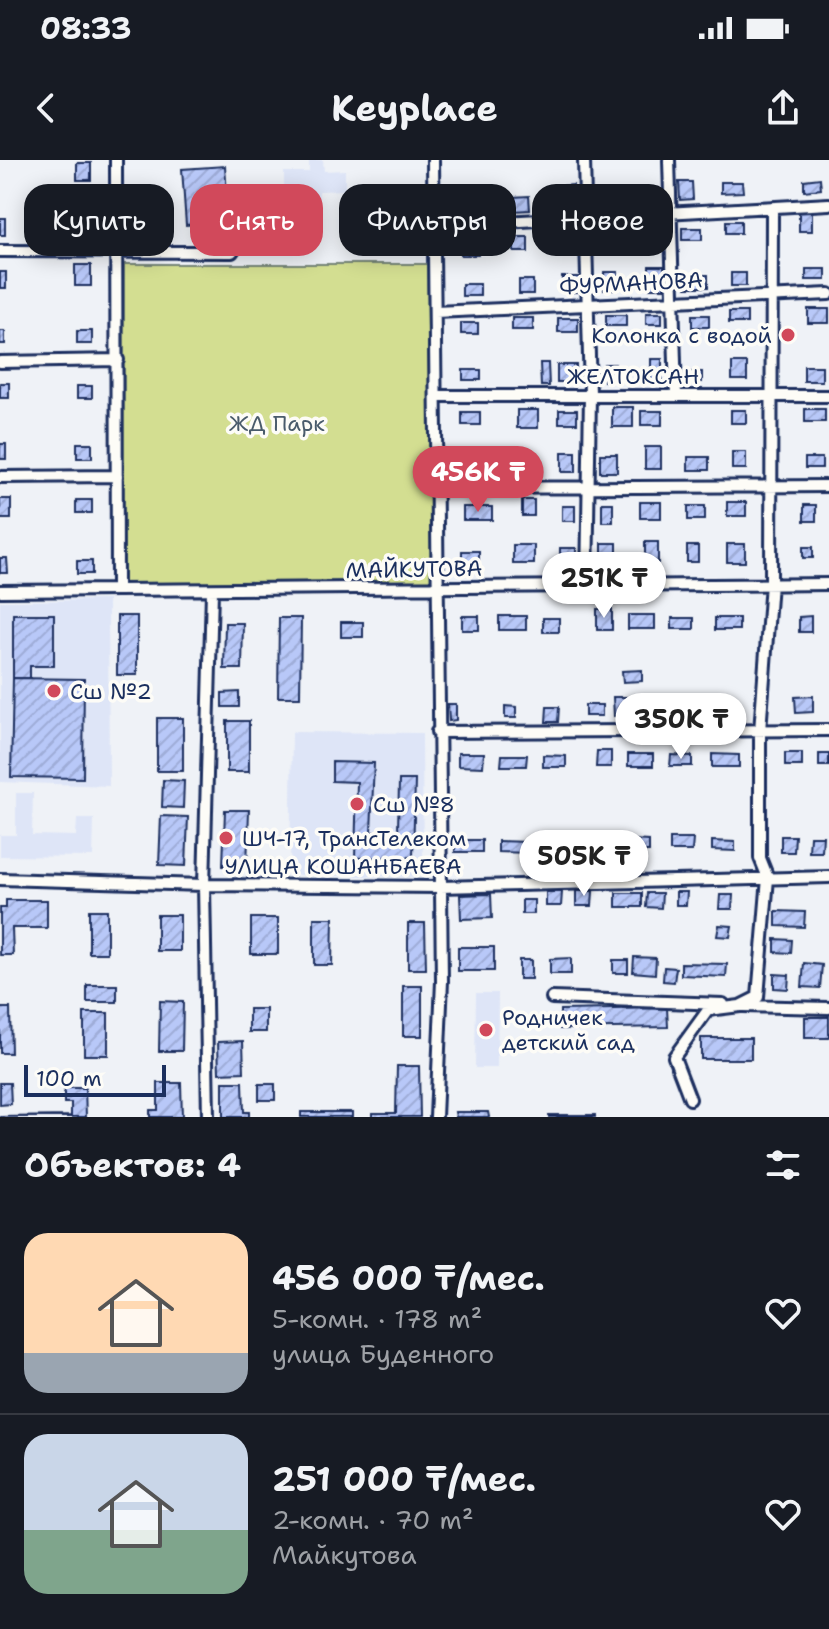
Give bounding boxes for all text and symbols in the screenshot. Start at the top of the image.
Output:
text: 08:33 [40,8,131,49]
text: Keyplace [331,84,498,133]
icon: back [24,86,68,130]
icon: share [761,86,805,130]
chip: Купить [24,184,174,256]
chip: Снять [190,184,323,256]
chip: Фильтры [339,184,516,256]
chip: Новое [532,184,673,256]
street label: ФУРМАНОВА [559,265,704,302]
place label: Колонка с водой [591,321,772,350]
marker: Колонка с водой [779,326,797,344]
street label: ЖЕЛТОКСАН [567,362,699,391]
park label: ЖД Парк [229,409,325,438]
pin: 456K ₸ [413,446,543,514]
text: 456K ₸ [431,454,525,489]
pin: 251K ₸ [539,552,669,620]
street label: МАЙКУТОВА [345,554,483,585]
text: 251K ₸ [560,560,648,595]
place label: Сш №2 [70,677,152,706]
marker: Сш №2 [45,682,63,700]
pin: 350K ₸ [616,693,746,761]
text: 350K ₸ [633,701,729,736]
place label: Сш №8 [373,790,455,819]
marker: Сш №8 [348,795,366,813]
place label: ШЧ-17, ТрансТелеком [242,824,466,853]
marker: ШЧ-17, ТрансТелеком [217,829,235,847]
pin: 505K ₸ [519,830,649,898]
text: 505K ₸ [537,838,631,873]
street label: УЛИЦА КОШАНБАЕВА [225,852,461,881]
place label: Родничек детский сад [502,1003,635,1057]
marker: Родничек детский сад [477,1021,495,1039]
scale bar [24,1061,166,1097]
text: 100 m [36,1064,102,1093]
text: Объектов: 4 [24,1142,241,1188]
icon: filters [761,1143,805,1187]
text: 456 000 ₸/мес. [272,1255,545,1301]
icon: home [88,1265,184,1361]
icon: heart [761,1291,805,1335]
text: 5-комн. · 178 m² [272,1301,482,1336]
text: улица Буденного [272,1336,494,1371]
text: 251 000 ₸/мес. [272,1456,536,1502]
icon: home [88,1466,184,1562]
icon: heart [761,1492,805,1536]
text: 2-комн. · 70 m² [272,1502,474,1537]
text: Майкутова [272,1537,417,1572]

